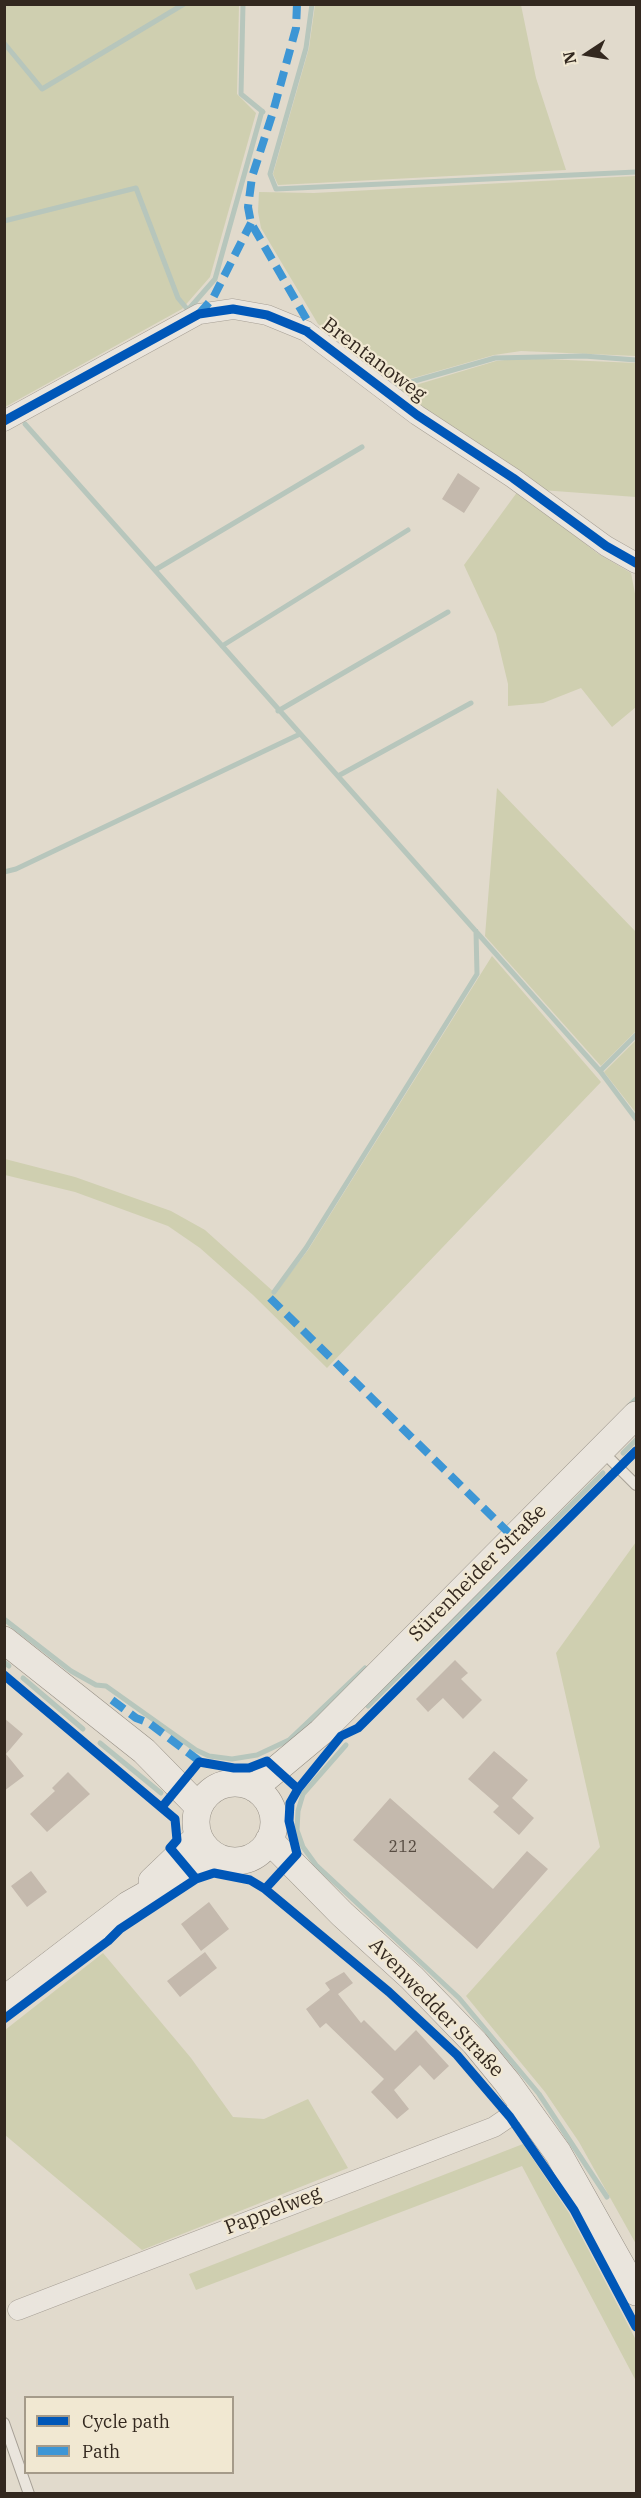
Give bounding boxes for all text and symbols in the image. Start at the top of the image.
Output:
north arrow [557,24,617,84]
text: N [558,49,580,66]
street label: Brentanoweg [317,313,431,407]
street label: Sürenheider Straße [404,1499,552,1647]
house number: 212 [389,1837,417,1857]
street label: Avenwedder Straße [363,1933,509,2083]
street label: Pappelweg [221,2182,325,2240]
legend [24,2396,234,2474]
text: Cycle path [82,2410,170,2433]
text: Path [82,2440,120,2463]

